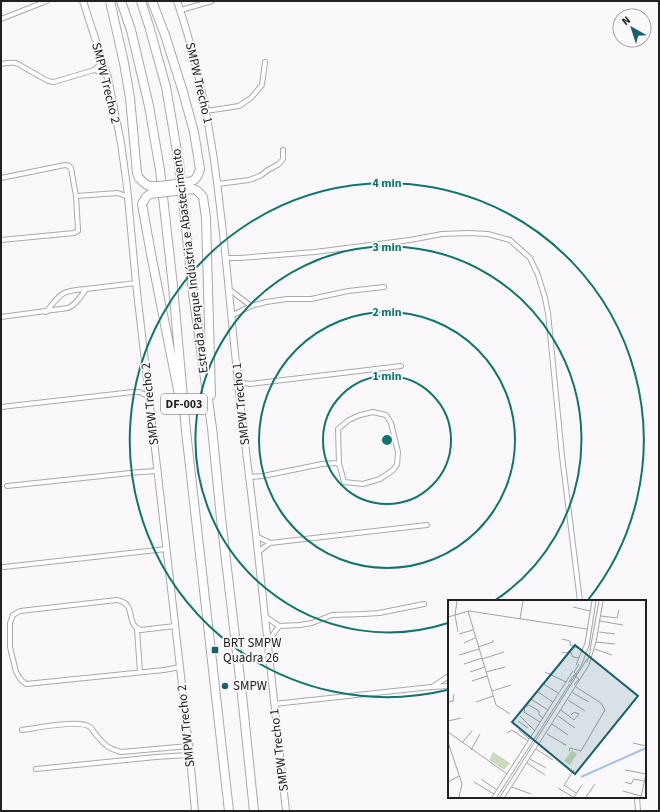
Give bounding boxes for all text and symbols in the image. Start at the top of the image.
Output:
north arrow [612,8,652,48]
text: N [618,12,634,29]
street label: SMPW Trecho 2 [87,41,125,125]
street label: SMPW Trecho 1 [181,41,217,125]
street label: Estrada Parque Indústria e Abastecimento [167,148,213,374]
text: 4 min [372,175,402,192]
text: 3 min [372,239,402,256]
text: 2 min [372,304,402,321]
street label: SMPW Trecho 2 [137,362,163,446]
street label: SMPW Trecho 1 [228,362,254,446]
text: 1 min [372,368,402,385]
road number: DF-003 [161,394,207,414]
centre of rings [380,433,394,447]
inset map [448,600,646,798]
place label: BRT SMPW Quadra 26 [223,634,281,667]
marker: BRT SMPW Quadra 26 [210,645,220,655]
place label: SMPW [233,677,267,695]
marker: SMPW [220,681,230,691]
street label: SMPW Trecho 2 [173,684,199,768]
street label: SMPW Trecho 1 [265,708,293,792]

